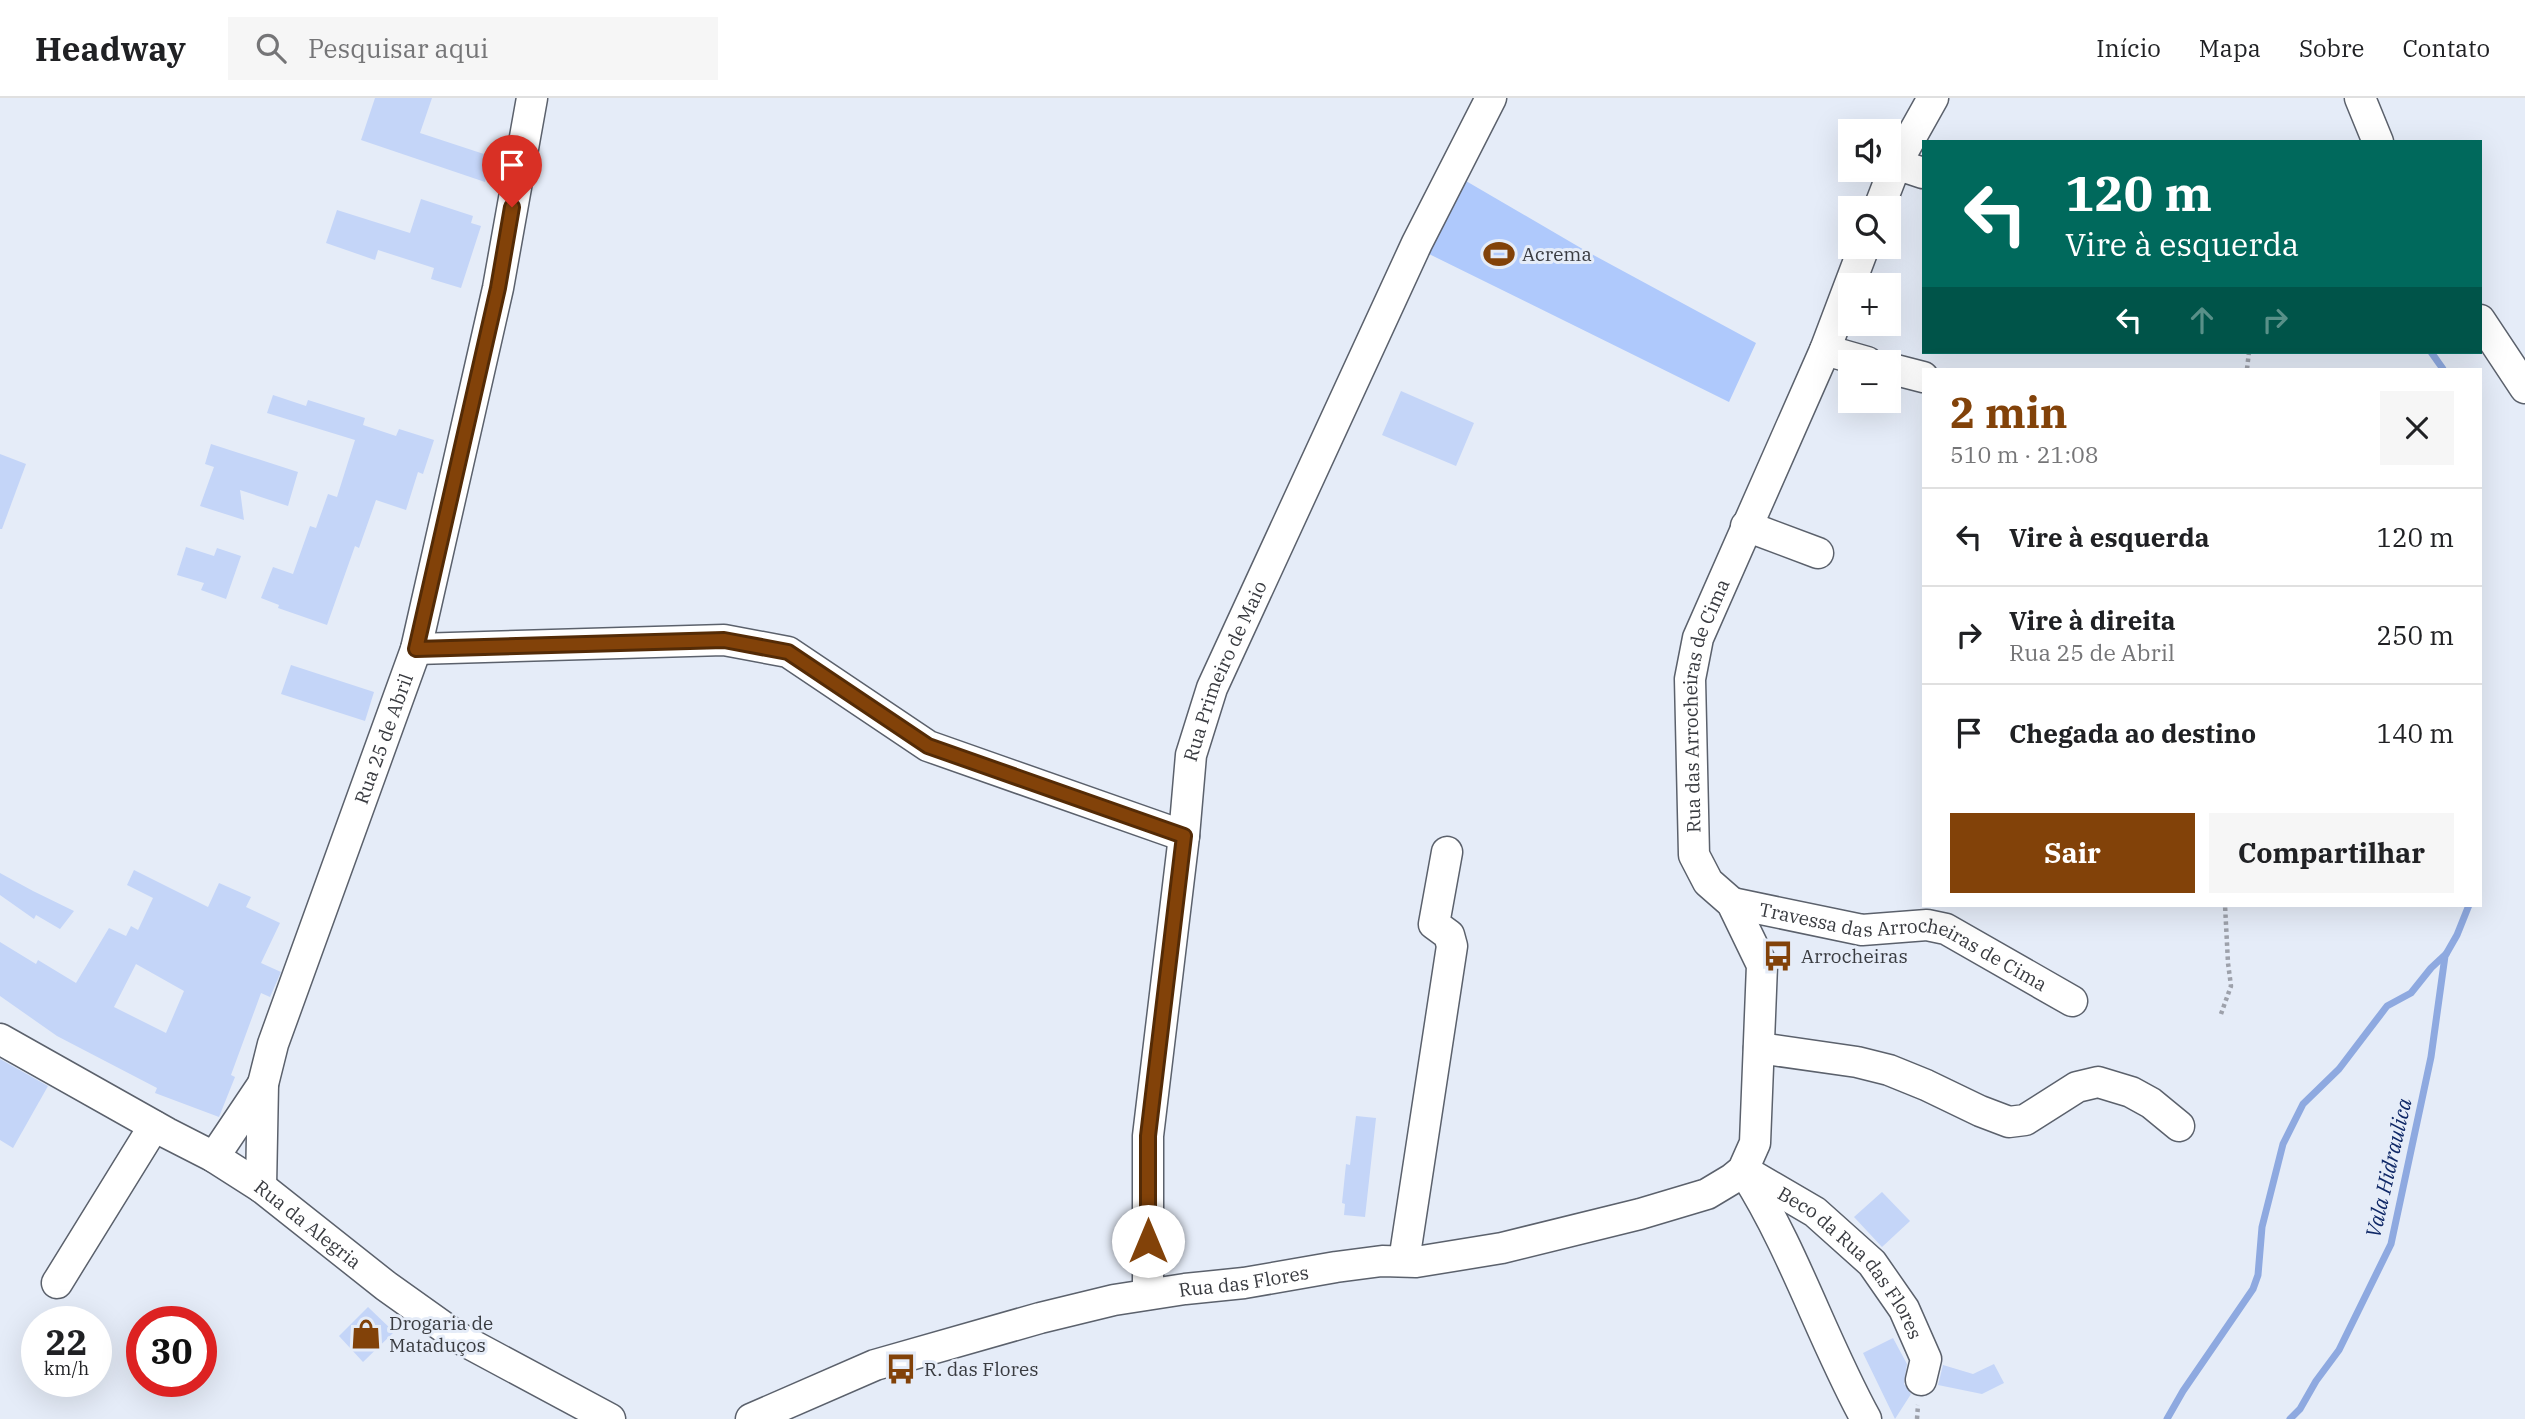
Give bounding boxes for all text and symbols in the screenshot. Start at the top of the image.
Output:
search box [228,17,718,80]
text: Headway [35,27,186,70]
icon: search [252,29,290,67]
text: Pesquisar aqui [308,31,489,65]
text: Início [2096,32,2161,64]
text: Mapa [2199,32,2261,64]
text: Sobre [2299,32,2364,64]
text: Contato [2402,32,2490,64]
map controls [1838,119,1901,413]
button: sound [1838,119,1901,182]
pin [482,135,542,207]
icon: arrive [493,146,531,184]
text: 120 m [2065,161,2212,224]
icon: left [1950,168,2041,259]
button: search [1838,196,1901,259]
text: Vire à esquerda [2065,223,2299,265]
sports icon: Acrema [1482,237,1516,271]
place label: Acrema [1522,242,1592,266]
button: + [1838,273,1901,336]
icon: left [2110,301,2148,339]
icon: ahead [2183,301,2221,339]
icon: right [2256,301,2294,339]
button: − [1838,350,1901,413]
text: 2 min [1950,385,2068,440]
button: close [2380,391,2454,465]
text: 510 m · 21:08 [1950,439,2099,469]
icon: left [1950,518,1988,556]
text: Vire à esquerda [2009,520,2210,554]
text: 120 m [2376,520,2454,554]
street label: Rua das Arrocheiras de Cima [1678,575,1735,833]
street label: Rua Primeiro de Maio [1178,577,1272,764]
text: Vire à direita [2009,603,2176,637]
icon: right [1950,616,1988,654]
text: 250 m [2376,618,2454,652]
text: Rua 25 de Abril [2009,637,2175,667]
street label: Rua 25 de Abril [349,670,418,807]
icon: arrive [1950,714,1988,752]
text: Chegada ao destino [2009,716,2256,750]
text: 140 m [2376,716,2454,750]
button: Sair [1950,813,2195,893]
button: Compartilhar [2209,813,2454,893]
street label: Travessa das Arrocheiras de Cima [1753,899,2053,999]
bus stop icon: Arrocheiras [1761,939,1795,973]
place label: Arrocheiras [1801,945,1908,967]
water label: Vala Hidraulica [2358,1095,2418,1240]
street label: Rua da Alegria [250,1175,366,1274]
street label: Beco da Rua das Flores [1774,1181,1928,1343]
position arrow [1111,1204,1185,1278]
street label: Rua das Flores [1177,1260,1311,1302]
speed limit sign: 30 [126,1306,217,1397]
place label: Drogaria de Mataduços [389,1311,493,1357]
shop icon: Drogaria de Mataduços [349,1317,383,1351]
text: 22 [45,1319,88,1365]
bus stop icon: R. das Flores [884,1352,918,1386]
text: km/h [44,1357,89,1380]
place label: R. das Flores [924,1357,1038,1381]

